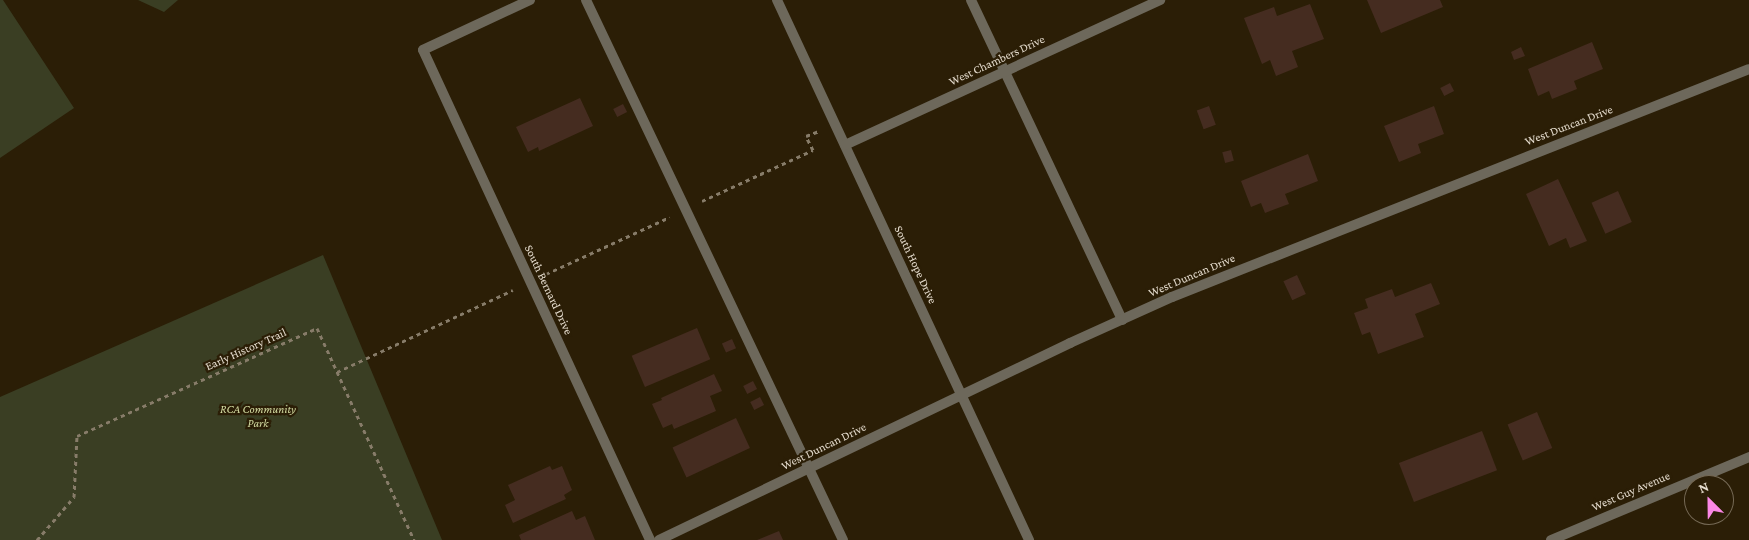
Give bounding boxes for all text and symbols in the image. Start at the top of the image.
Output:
street label: West Chambers Drive [947,32,1047,90]
street label: West Duncan Drive [1523,103,1615,149]
street label: South Hope Drive [891,224,939,306]
street label: South Bernard Drive [521,243,575,337]
street label: West Duncan Drive [1146,251,1238,301]
street label: Early History Trail [203,326,289,374]
park label: RCA Community Park [220,403,296,431]
street label: West Duncan Drive [779,420,869,474]
street label: West Guy Avenue [1590,469,1672,515]
north arrow [1684,475,1734,525]
text: N [1696,478,1711,496]

